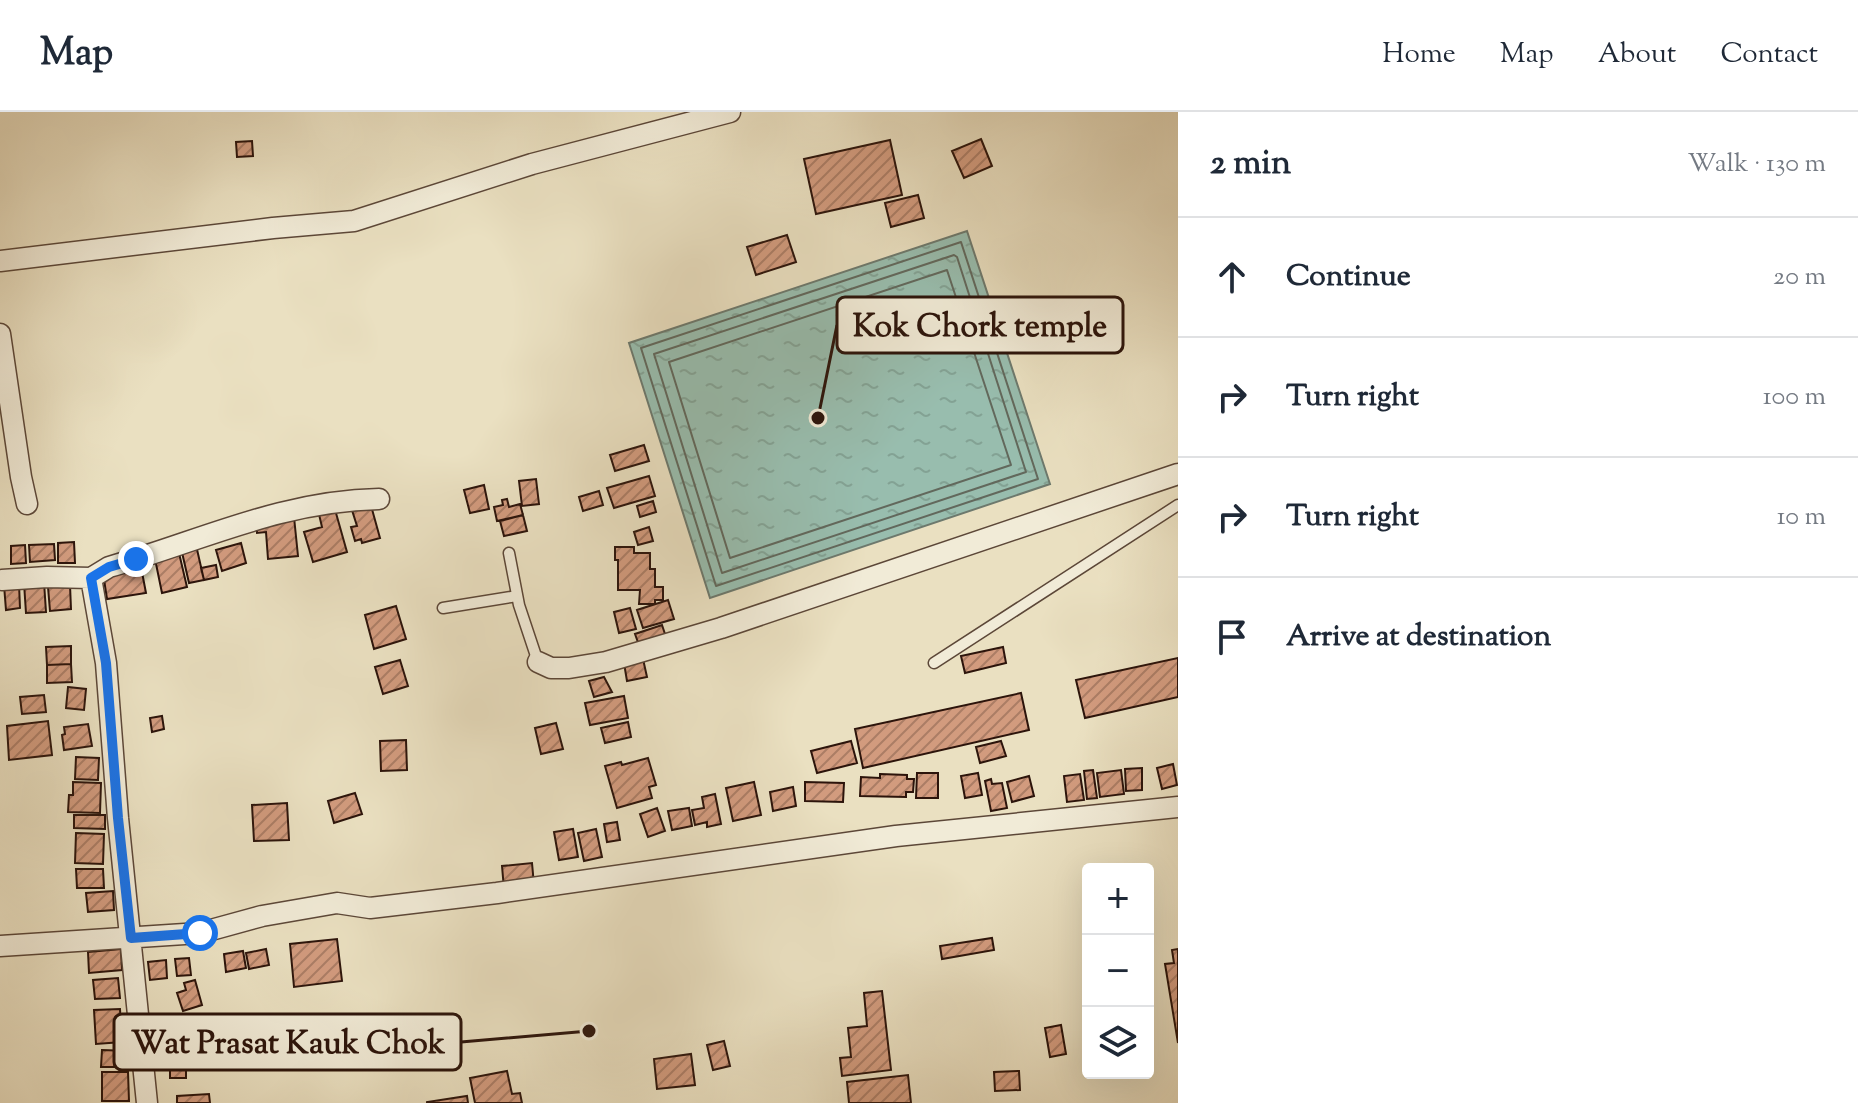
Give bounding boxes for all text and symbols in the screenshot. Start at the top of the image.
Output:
text: Map [40,28,113,82]
text: Home [1382,35,1456,75]
text: Map [1500,35,1554,75]
text: About [1598,35,1676,75]
text: Contact [1720,35,1818,75]
text: 2 min [1210,140,1291,189]
text: Walk · 130 m [1687,146,1826,183]
icon: ahead [1210,255,1254,299]
text: Continue [1286,256,1411,299]
text: 20 m [1773,259,1826,296]
callout: Kok Chork temple [837,297,1123,353]
text: Kok Chork temple [853,305,1107,351]
icon: right [1210,375,1254,419]
text: Turn right [1286,376,1419,419]
text: 100 m [1763,379,1826,416]
icon: right [1210,495,1254,539]
text: Turn right [1286,496,1419,539]
text: 10 m [1777,499,1826,536]
route end [118,541,154,577]
icon: arrive [1210,615,1254,659]
text: Arrive at destination [1286,616,1551,659]
map controls [1082,863,1154,1079]
button: + [1082,863,1154,935]
route start [182,915,218,951]
button: − [1082,935,1154,1007]
button: layers [1082,1007,1154,1079]
callout: Wat Prasat Kauk Chok [114,1014,461,1070]
text: Wat Prasat Kauk Chok [131,1022,446,1068]

